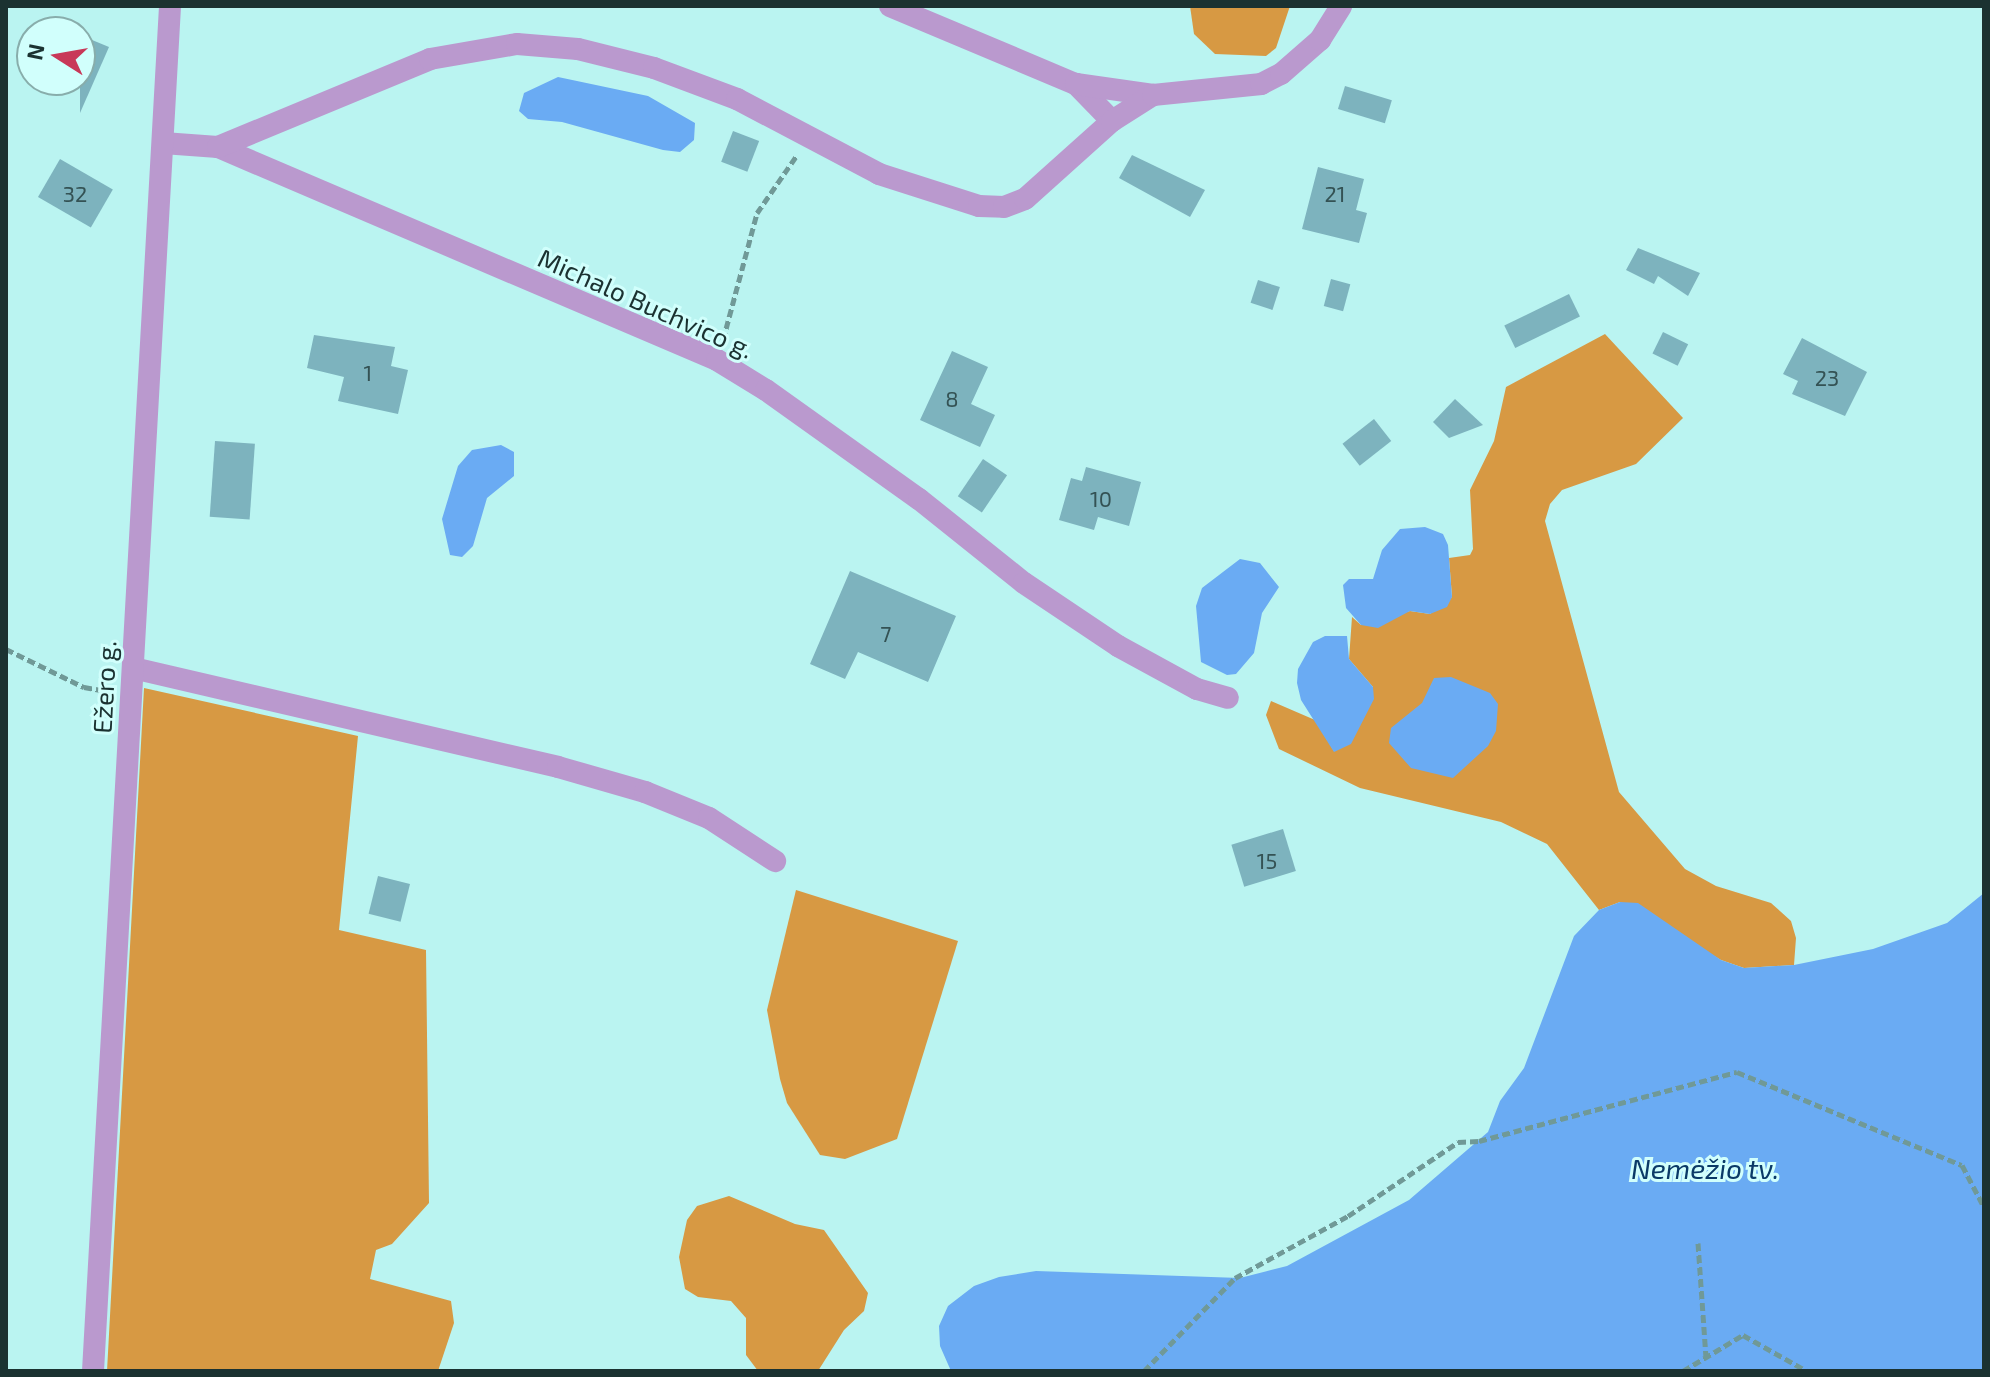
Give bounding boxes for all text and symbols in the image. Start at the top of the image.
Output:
north arrow [16,16,96,96]
text: N [20,42,49,62]
house number: 32 [63,181,87,207]
house number: 21 [1324,181,1346,207]
street label: Michalo Buchvico g. [534,242,758,364]
house number: 1 [364,360,372,386]
house number: 23 [1815,365,1839,391]
house number: 8 [945,386,959,412]
house number: 10 [1090,486,1112,512]
house number: 7 [880,621,892,647]
street label: Ežero g. [86,640,122,734]
house number: 15 [1257,848,1277,874]
water label: Nemėžio tv. [1631,1151,1779,1185]

